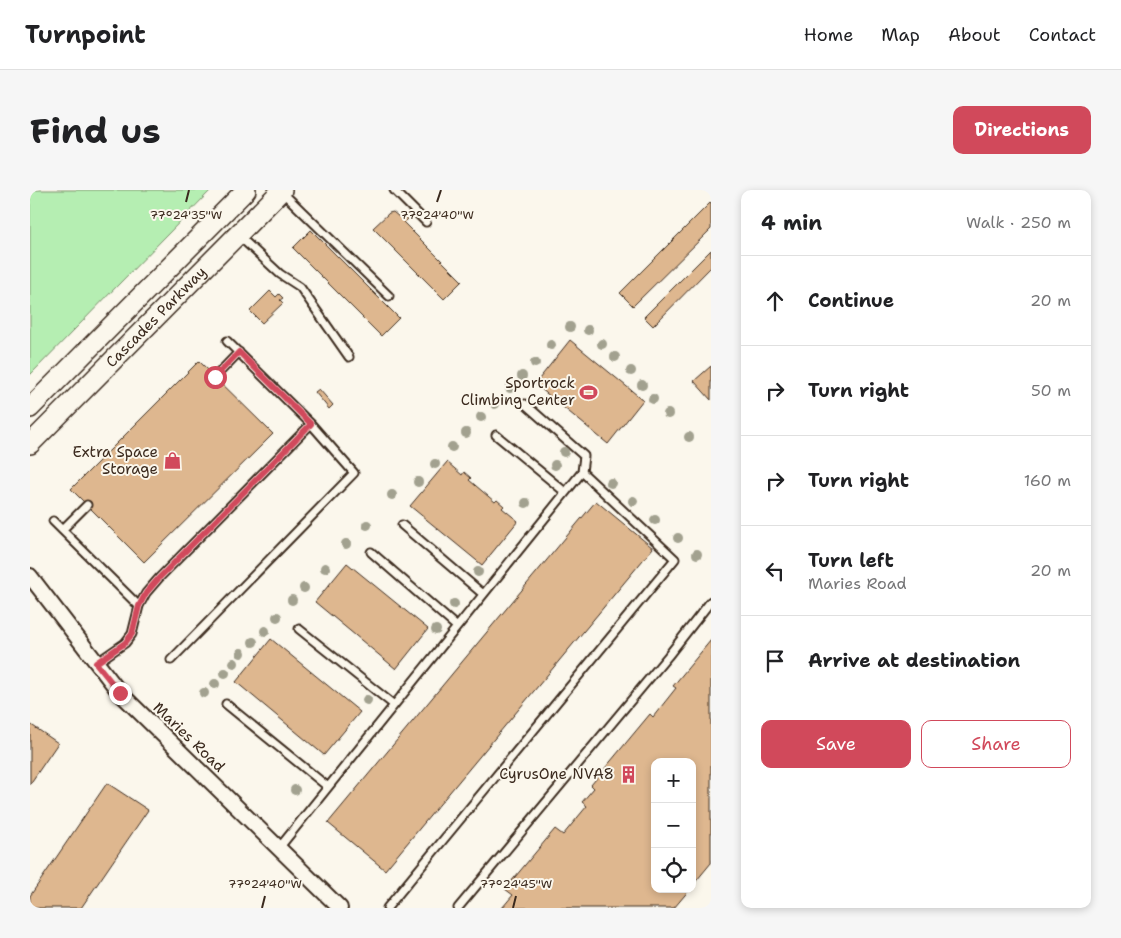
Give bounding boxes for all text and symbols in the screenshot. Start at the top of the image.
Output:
text: Turnpoint [25,19,146,51]
text: Home [804,23,853,47]
text: Map [881,23,920,47]
text: About [948,23,1001,47]
text: Contact [1029,23,1096,47]
button: Directions [953,106,1091,154]
text: Find us [30,107,161,154]
text: 77°24'35"W [150,207,222,223]
text: 77°24'40"W [400,207,474,223]
text: 4 min [761,209,822,237]
text: Walk · 250 m [966,212,1071,233]
street label: Cascades Parkway [101,262,211,372]
icon: ahead [761,287,789,315]
text: Continue [808,288,894,313]
text: 20 m [1030,290,1071,311]
route start [204,366,227,389]
place label: Sportrock Climbing Center [461,373,575,410]
icon: right [761,377,789,405]
text: Turn right [808,378,909,403]
text: 50 m [1031,380,1071,401]
sports icon: Sportrock Climbing Center [579,382,599,402]
place label: Extra Space Storage [72,442,158,479]
shop icon: Extra Space Storage [162,451,182,471]
icon: right [761,467,789,495]
text: Turn right [808,468,909,493]
text: 160 m [1024,470,1071,491]
text: Turn left [808,548,894,573]
icon: left [761,557,789,585]
text: 20 m [1030,560,1071,581]
text: Maries Road [808,573,907,594]
icon: arrive [761,647,789,675]
text: Arrive at destination [808,648,1020,673]
route end [109,682,132,705]
street label: Maries Road [149,698,230,777]
button: Save [761,720,911,768]
button: Share [921,720,1071,768]
map controls [651,758,696,893]
button: + [651,758,696,803]
place label: CyrusOne NVA8 [499,764,614,784]
building icon: CyrusOne NVA8 [618,764,638,784]
button: − [651,803,696,848]
button: locate [651,848,696,893]
text: 77°24'40"W [228,876,302,892]
text: 77°24'45"W [480,876,552,892]

